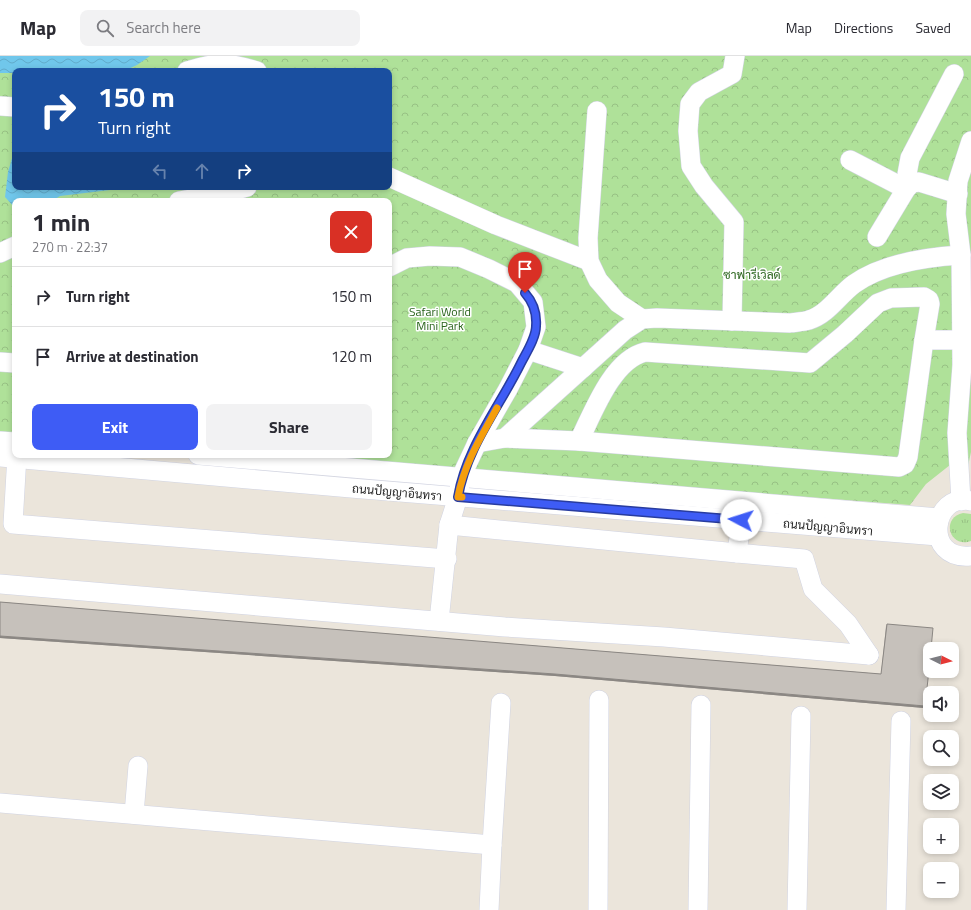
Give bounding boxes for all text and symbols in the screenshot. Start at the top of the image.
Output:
search box [80,10,360,46]
text: Map [20,13,56,42]
text: Search here [126,16,201,39]
icon: search [94,17,116,39]
text: Map [786,17,812,38]
text: Directions [834,17,893,38]
text: Saved [915,17,951,38]
text: 150 m [98,75,175,118]
icon: right [32,84,84,136]
text: Turn right [98,114,171,141]
icon: left [149,160,171,182]
icon: ahead [191,160,213,182]
icon: right [233,160,255,182]
text: 1 min [32,204,90,240]
button: close [330,211,372,253]
text: 270 m · 22:37 [32,237,108,257]
pin [508,252,542,293]
icon: arrive [514,258,536,280]
park label: ซาฟารีเวิลด์ [723,265,781,284]
text: Turn right [66,285,130,308]
text: 150 m [331,285,372,308]
icon: right [32,286,54,308]
park label: Safari World Mini Park [409,302,471,335]
text: Arrive at destination [66,345,199,368]
text: 120 m [331,345,372,368]
icon: arrive [32,346,54,368]
button: Exit [32,404,198,450]
button: Share [206,404,372,450]
street label: ถนนปัญญาอินทรา [351,479,443,505]
position arrow [720,499,762,541]
street label: ถนนปัญญาอินทรา [782,514,874,540]
north arrow [923,642,959,678]
map controls [923,642,959,898]
button: sound [923,686,959,722]
button: search [923,730,959,766]
button: layers [923,774,959,810]
button: + [923,818,959,854]
button: − [923,862,959,898]

